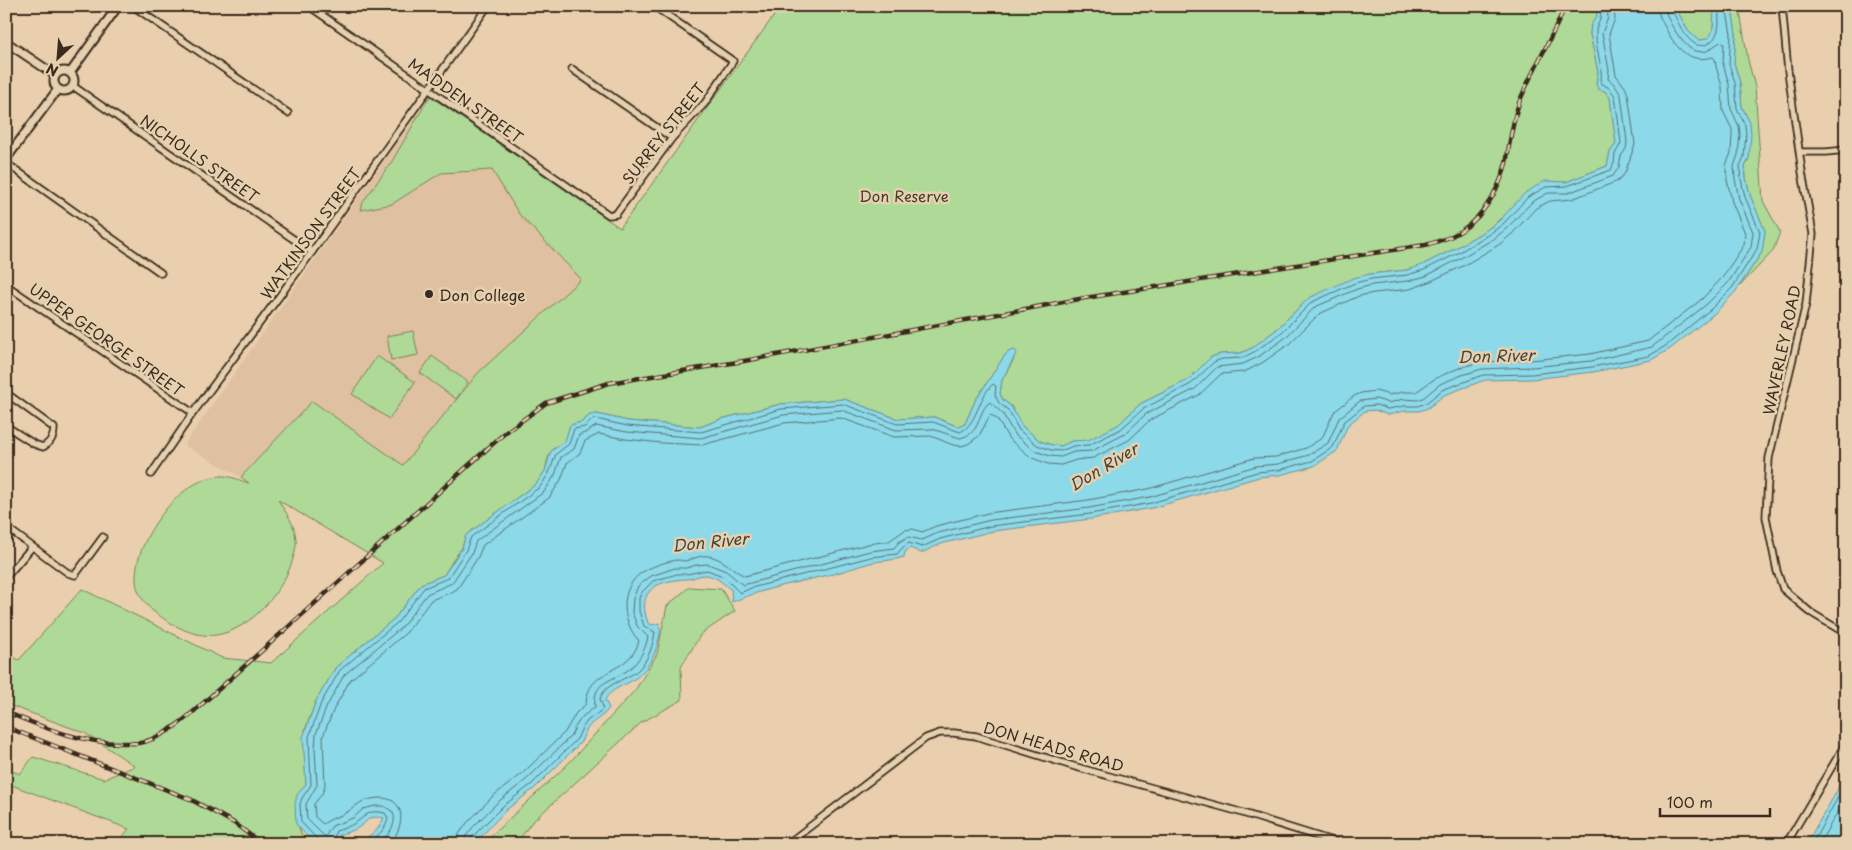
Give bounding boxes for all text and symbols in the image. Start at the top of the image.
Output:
north arrow [32,32,82,82]
street label: MADDEN STREET [404,52,529,149]
text: N [42,58,62,82]
street label: SURREY STREET [616,77,710,189]
street label: NICHOLLS STREET [136,108,265,208]
street label: WATKINSON STREET [254,162,366,304]
park label: Don Reserve [859,184,949,207]
street label: UPPER GEORGE STREET [25,277,190,402]
place label: Don College [439,283,526,306]
street label: WAVERLEY ROAD [1756,283,1806,417]
marker: Don College [423,288,435,300]
water label: Don River [1457,342,1537,368]
water label: Don River [1064,435,1144,496]
water label: Don River [671,525,752,557]
street label: DON HEADS ROAD [981,715,1127,777]
scale bar [1660,785,1770,817]
text: 100 m [1667,790,1713,813]

